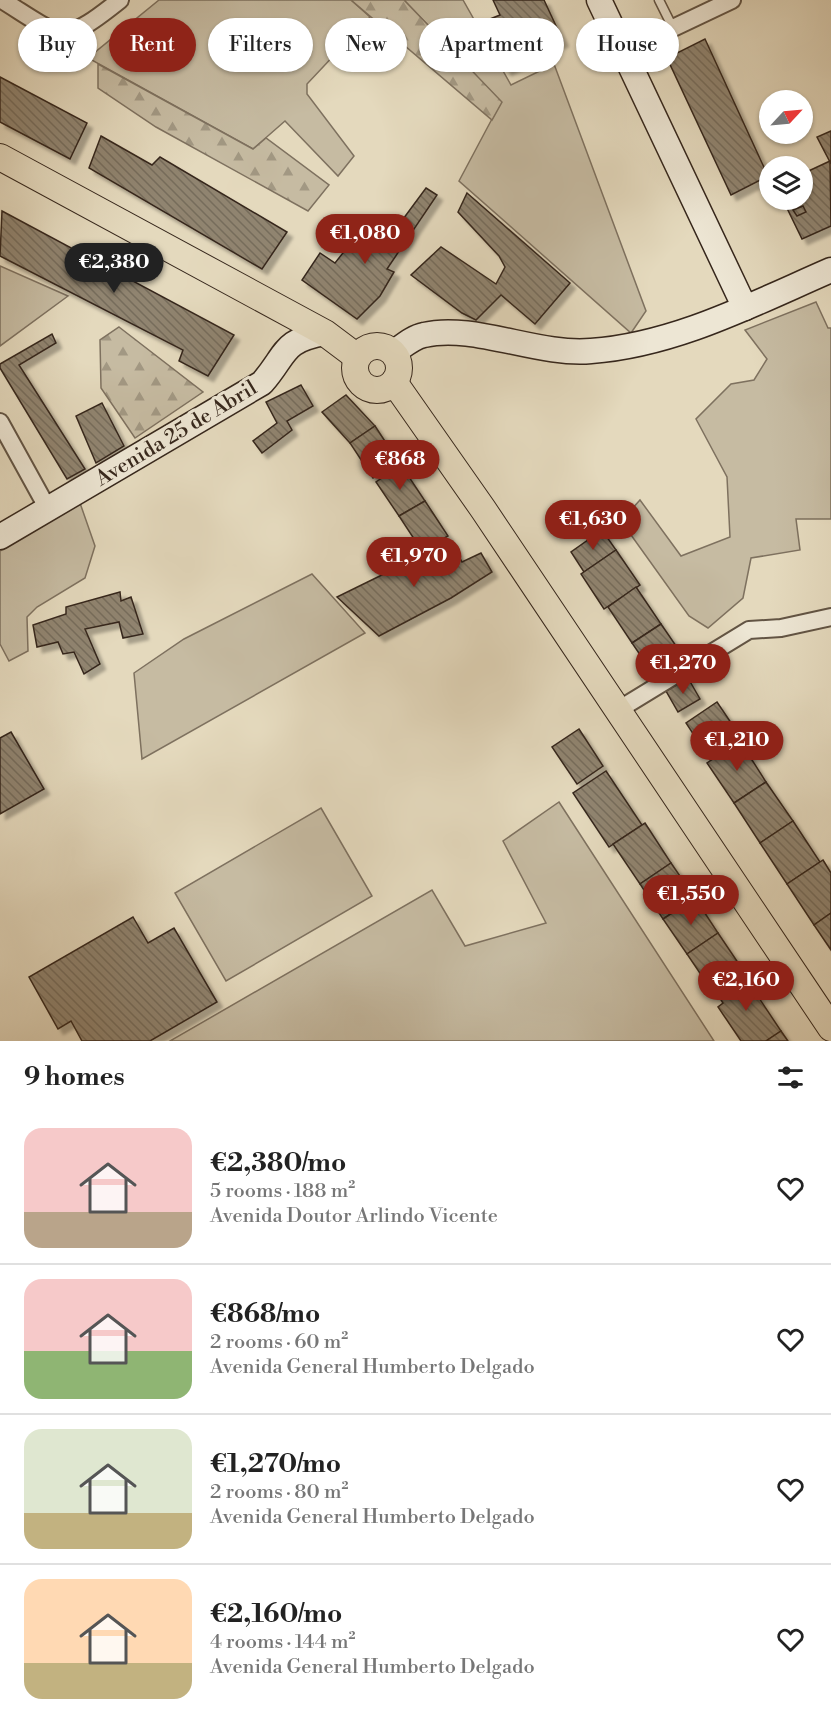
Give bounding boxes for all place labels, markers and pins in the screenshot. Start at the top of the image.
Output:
pin: €1,080 [316,214,414,265]
pin: €2,380 [65,243,163,294]
pin: €868 [364,440,436,491]
pin: €1,630 [544,500,642,551]
pin: €1,970 [365,537,463,588]
pin: €1,270 [634,644,732,695]
pin: €1,210 [688,721,786,772]
pin: €1,550 [642,875,740,926]
pin: €2,160 [697,961,795,1012]

